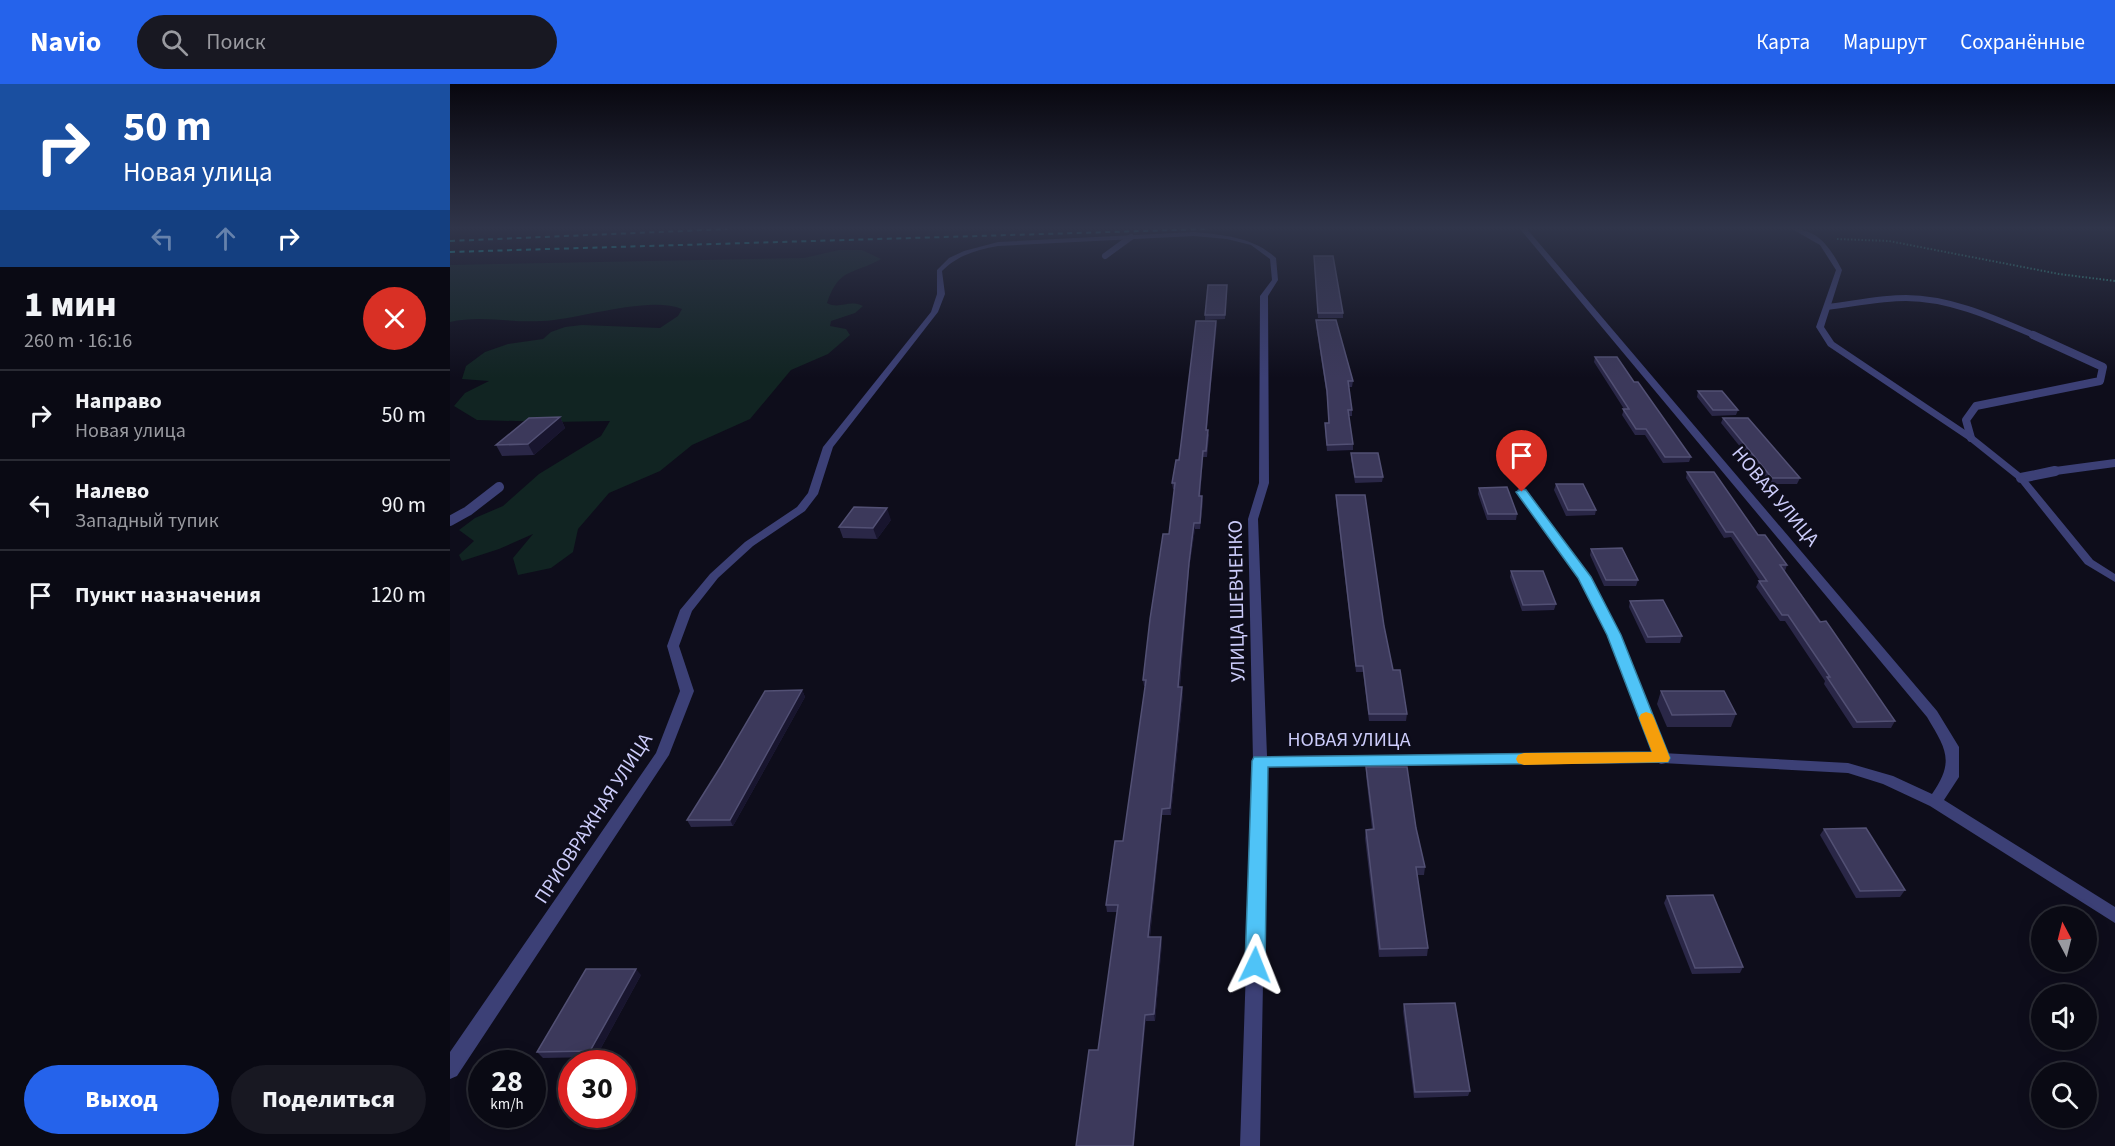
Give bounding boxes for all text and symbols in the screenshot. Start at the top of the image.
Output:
search box [137,15,557,69]
text: Navio [30,22,101,62]
icon: search [158,26,191,59]
text: Поиск [206,26,266,58]
text: Карта [1756,27,1810,57]
text: Маршрут [1843,27,1927,57]
text: Сохранённые [1960,27,2085,57]
text: 50 m [123,97,212,157]
icon: right [24,108,102,186]
text: Новая улица [123,153,273,192]
icon: left [146,222,179,255]
icon: ahead [209,222,242,255]
icon: right [272,222,305,255]
text: 1 мин [24,279,117,330]
button: close [363,287,426,350]
text: 260 m · 16:16 [24,327,132,355]
text: Направо [75,385,162,417]
icon: right [24,399,57,432]
text: 50 m [381,399,426,431]
text: Новая улица [75,417,186,445]
pin [1496,430,1547,492]
icon: arrive [1505,439,1538,472]
street label: НОВАЯ УЛИЦА [1725,440,1826,553]
text: Налево [75,475,149,507]
icon: left [24,489,57,522]
text: 90 m [381,489,426,521]
text: Западный тупик [75,507,219,535]
street label: УЛИЦА ШЕВЧЕНКО [1222,520,1252,682]
icon: arrive [24,579,57,612]
text: Пункт назначения [75,579,261,611]
text: 120 m [371,579,426,611]
street label: НОВАЯ УЛИЦА [1287,726,1411,754]
street label: ПРИОВРАЖНАЯ УЛИЦА [528,728,660,909]
north arrow [2031,906,2097,972]
map controls [2031,906,2097,1128]
position arrow [1223,933,1287,997]
button: sound [2031,984,2097,1050]
speed limit sign: 30 [558,1050,636,1128]
text: 28 [491,1060,523,1103]
button: search [2031,1062,2097,1128]
button: Выход [24,1065,219,1134]
button: Поделиться [231,1065,426,1134]
text: km/h [490,1094,524,1115]

